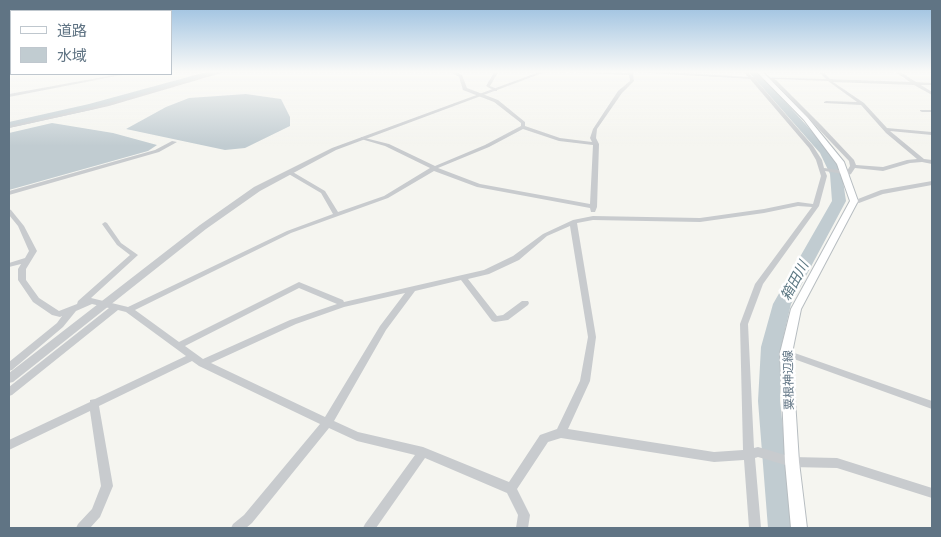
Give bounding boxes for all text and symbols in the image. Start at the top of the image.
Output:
legend [10,10,172,75]
text: 道路 [57,22,87,40]
text: 水域 [57,47,87,65]
water label: 箱田川 [778,259,812,303]
street label: 粟根神辺線 [781,350,797,410]

